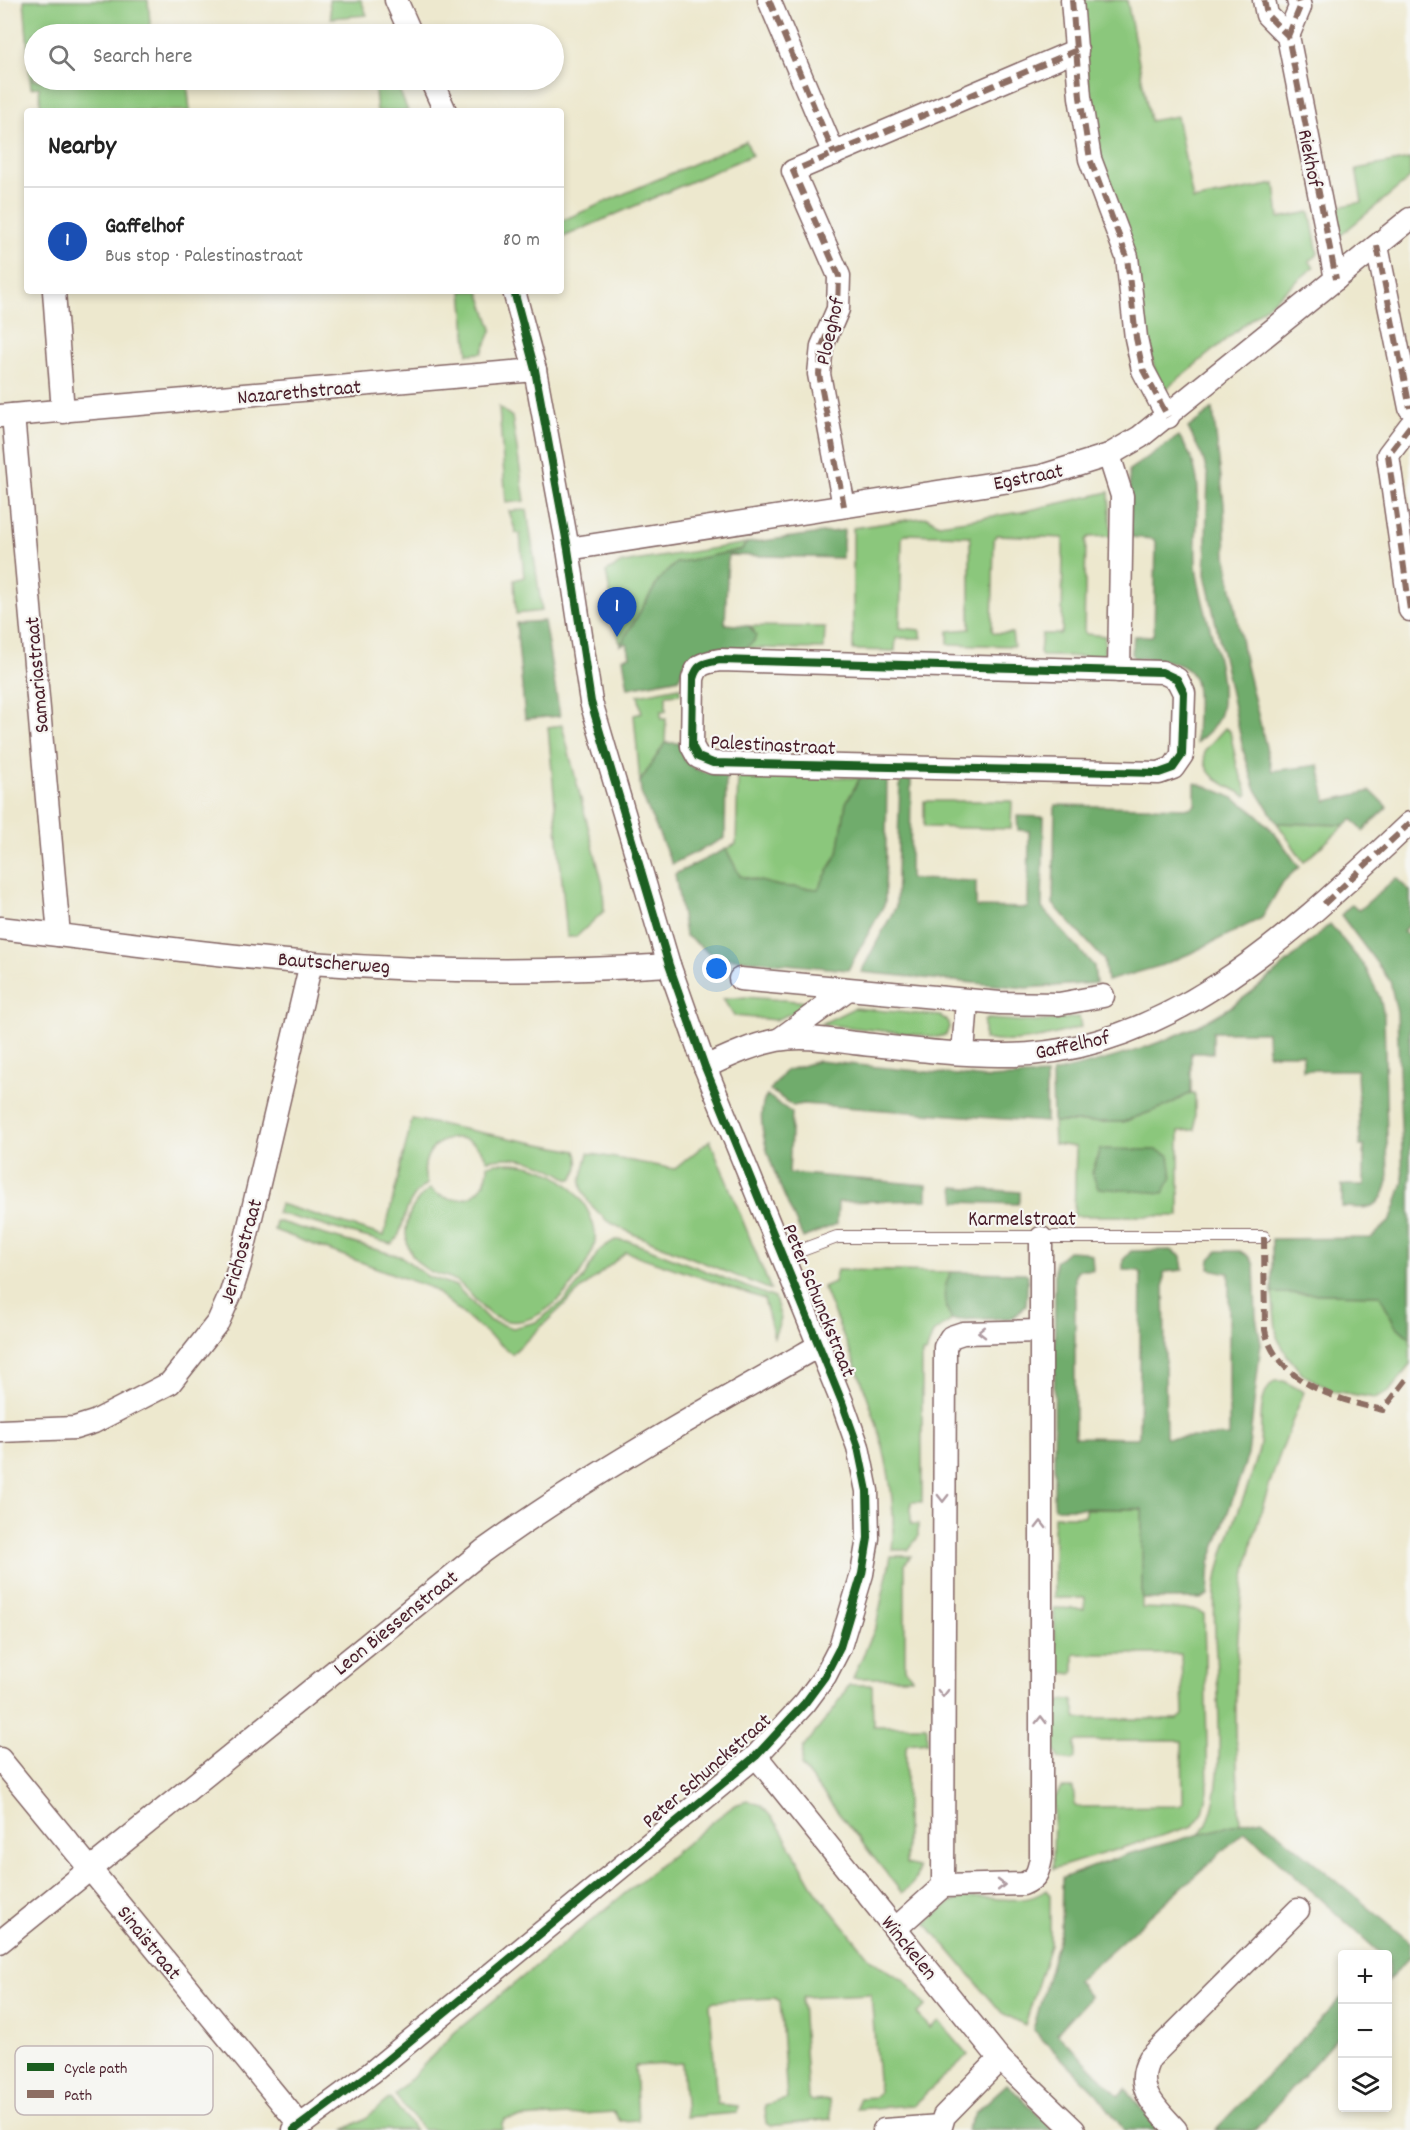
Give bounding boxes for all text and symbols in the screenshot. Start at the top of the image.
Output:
search box [24,24,564,90]
icon: search [45,41,78,74]
text: Search here [93,42,192,73]
street label: Riekhof [1288,127,1328,191]
text: Nearby [48,129,116,166]
text: Gaffelhof [105,212,184,243]
text: 1 [65,227,70,255]
text: 80 m [503,227,540,255]
text: Bus stop · Palestinastraat [105,243,303,271]
street label: Ploeghof [810,294,854,369]
street label: Nazarethstraat [236,374,363,414]
street label: Egstraat [991,457,1066,500]
pin: 1 [598,588,636,637]
street label: Samariastraat [19,615,59,734]
street label: Palestinastraat [709,729,837,765]
street label: Bautscherweg [277,946,391,984]
your location [702,954,731,983]
street label: Gaffelhof [1033,1024,1113,1069]
street label: Jerichostraat [214,1196,272,1308]
street label: Karmelstraat [968,1206,1076,1236]
street label: Peter Schunckstraat [773,1220,862,1383]
one-way arrow [978,1326,987,1338]
one-way arrow [937,1493,949,1502]
one-way arrow [1035,1520,1047,1529]
street label: Leon Biessenstraat [328,1564,466,1684]
one-way arrow [937,1688,949,1697]
street label: Peter Schunckstraat [636,1707,780,1837]
one-way arrow [1035,1715,1047,1724]
one-way arrow [997,1878,1006,1891]
street label: Sinaïstraat [108,1900,187,1988]
street label: Winckelen [872,1910,943,1988]
map controls [1338,1950,1392,2112]
button: + [1338,1950,1392,2004]
button: − [1338,2004,1392,2058]
legend [15,2046,213,2115]
text: Cycle path [64,2058,127,2081]
button: layers [1338,2058,1392,2112]
text: Path [64,2085,92,2108]

